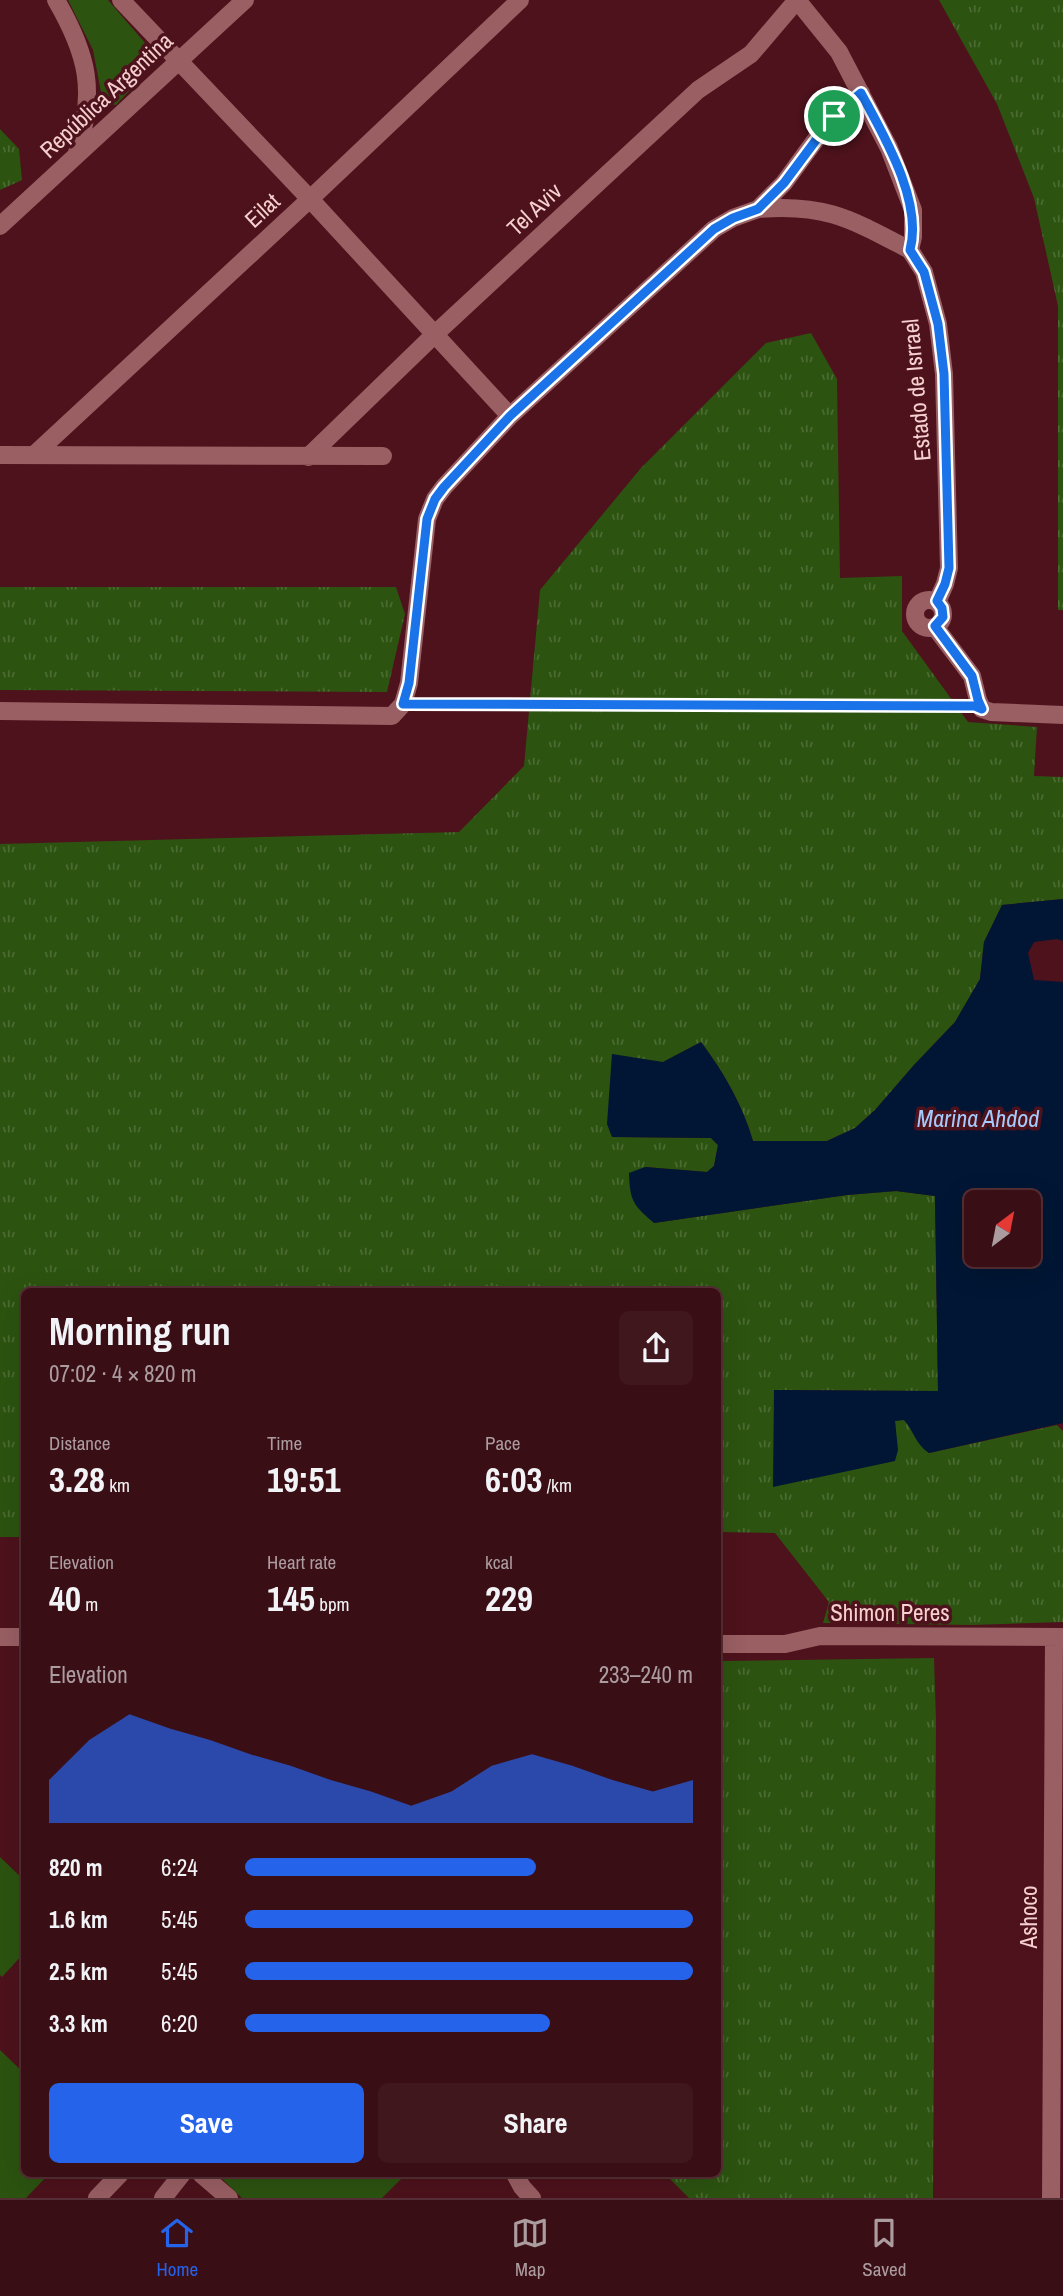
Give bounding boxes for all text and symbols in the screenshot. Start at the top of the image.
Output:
street label: República Argentina [33,25,179,165]
pin [804,86,864,146]
icon: arrive [815,97,853,135]
street label: Tel Aviv [500,175,569,242]
street label: Eilat [238,186,286,234]
street label: Estado de Isrrael [894,318,938,462]
water label: Marina Ahdod [917,1102,1040,1134]
north arrow [964,1190,1041,1267]
map controls [964,1190,1041,1267]
text: Morning run [49,1306,231,1357]
button: share [619,1311,693,1385]
text: 07:02 · 4 × 820 m [49,1358,196,1389]
text: Distance [49,1430,110,1456]
text: Time [267,1430,302,1456]
text: Pace [485,1430,521,1456]
text: 3.28 [49,1456,105,1503]
text: 19:51 [267,1456,340,1503]
text: 6:03 [485,1456,542,1503]
text: km [105,1472,130,1498]
text: /km [542,1472,572,1498]
text: Elevation [49,1549,114,1575]
text: Heart rate [267,1549,336,1575]
text: kcal [485,1549,513,1575]
text: 40 [49,1575,81,1622]
text: 145 [267,1575,315,1622]
text: 229 [485,1575,533,1622]
text: m [81,1591,98,1617]
text: bpm [315,1591,350,1617]
street label: Shimon Peres [830,1597,950,1628]
text: Elevation [49,1659,128,1690]
text: 233–240 m [599,1659,693,1690]
text: 820 m [49,1852,102,1883]
text: 6:24 [161,1852,198,1883]
street label: Ashoco [1013,1886,1044,1949]
text: 1.6 km [49,1904,108,1935]
text: 5:45 [161,1904,198,1935]
text: 2.5 km [49,1956,108,1987]
text: 5:45 [161,1956,198,1987]
text: 3.3 km [49,2008,108,2039]
text: 6:20 [161,2008,198,2039]
button: Save [49,2083,364,2163]
button: Share [378,2083,693,2163]
tab: Home [157,2214,198,2282]
tab: Map [511,2214,549,2282]
tab: Saved [862,2214,906,2282]

